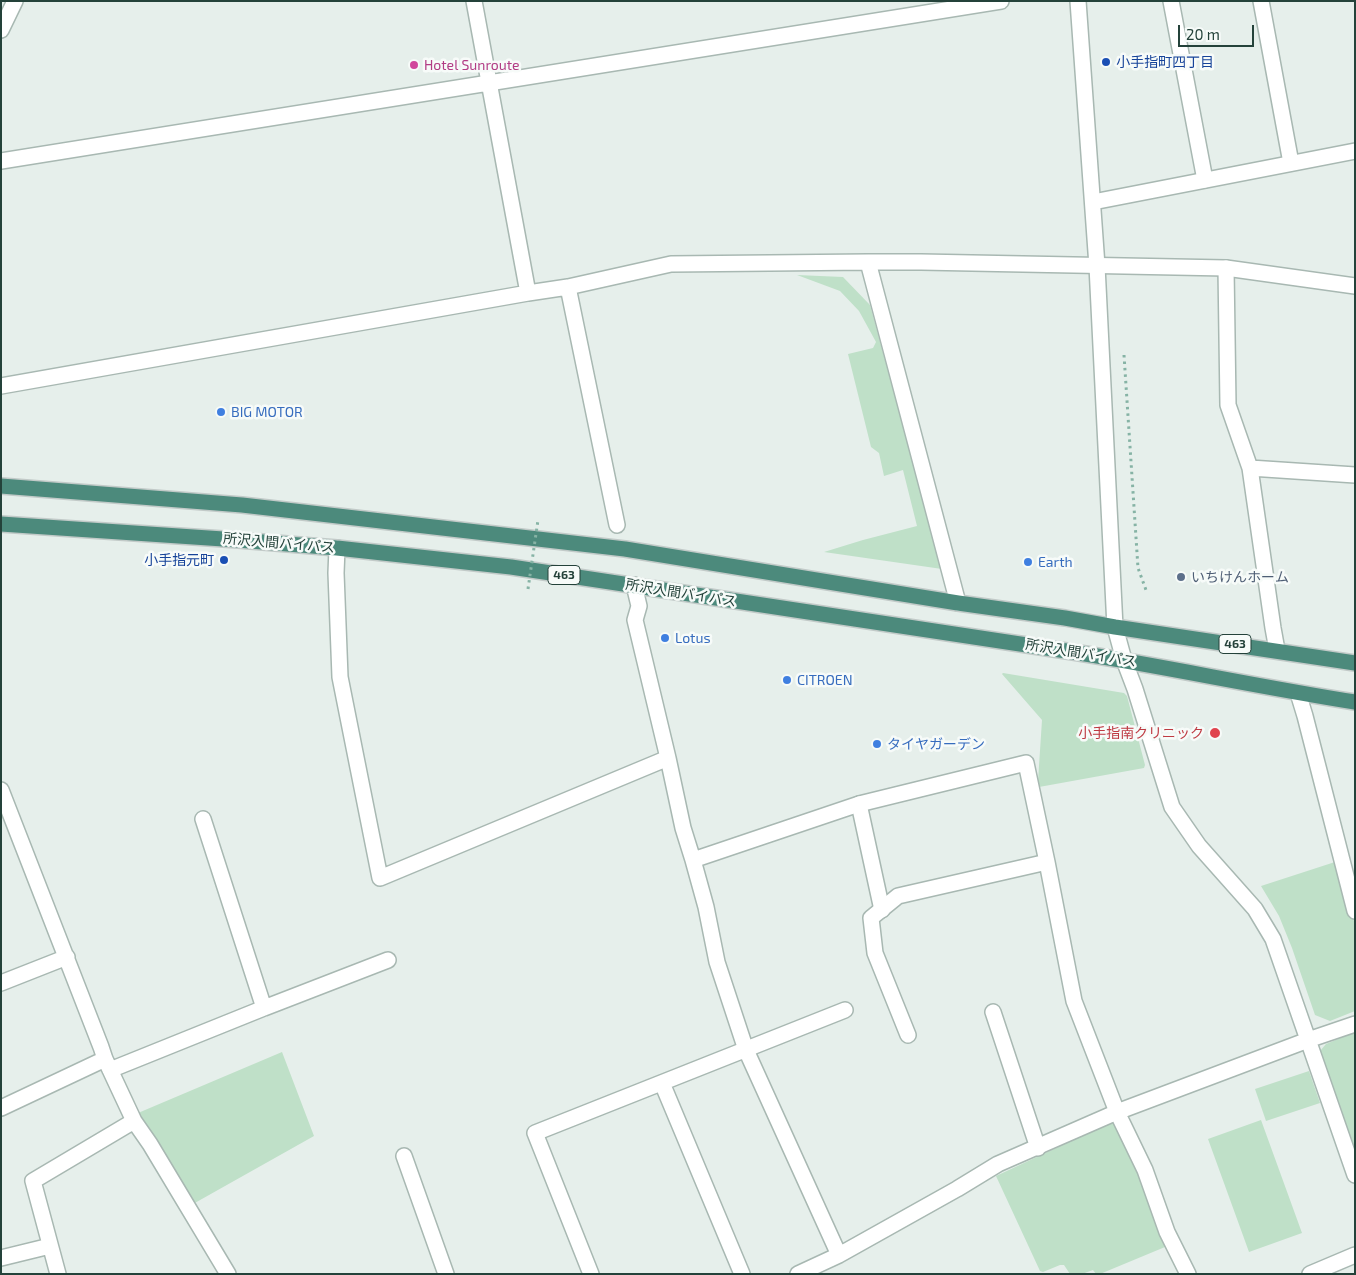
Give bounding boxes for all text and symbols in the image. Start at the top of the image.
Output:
scale bar [1181,15,1257,47]
text: 20 m [1186,25,1220,43]
place label: 小手指町四丁目 [1116,54,1214,70]
marker: 小手指町四丁目 [1100,56,1112,68]
place label: Hotel Sunroute [424,57,520,73]
marker: Hotel Sunroute [408,59,420,71]
place label: BIG MOTOR [231,404,303,420]
marker: BIG MOTOR [215,406,227,418]
street label: 所沢入間バイパス [222,530,336,556]
place label: 小手指元町 [144,552,214,568]
marker: 小手指元町 [218,554,230,566]
place label: Earth [1038,554,1073,570]
marker: Earth [1022,556,1034,568]
road number: 463 [548,566,580,584]
place label: いちけんホーム [1191,569,1289,585]
marker: いちけんホーム [1175,571,1187,583]
street label: 所沢入間バイパス [624,576,738,610]
place label: Lotus [675,630,711,646]
marker: Lotus [659,632,671,644]
road number: 463 [1219,634,1251,654]
street label: 所沢入間バイパス [1024,636,1138,670]
place label: CITROEN [797,672,852,688]
marker: CITROEN [781,674,793,686]
place label: 小手指南クリニック [1078,725,1204,741]
marker: 小手指南クリニック [1208,726,1222,740]
place label: タイヤガーデン [887,736,985,752]
marker: タイヤガーデン [871,738,883,750]

